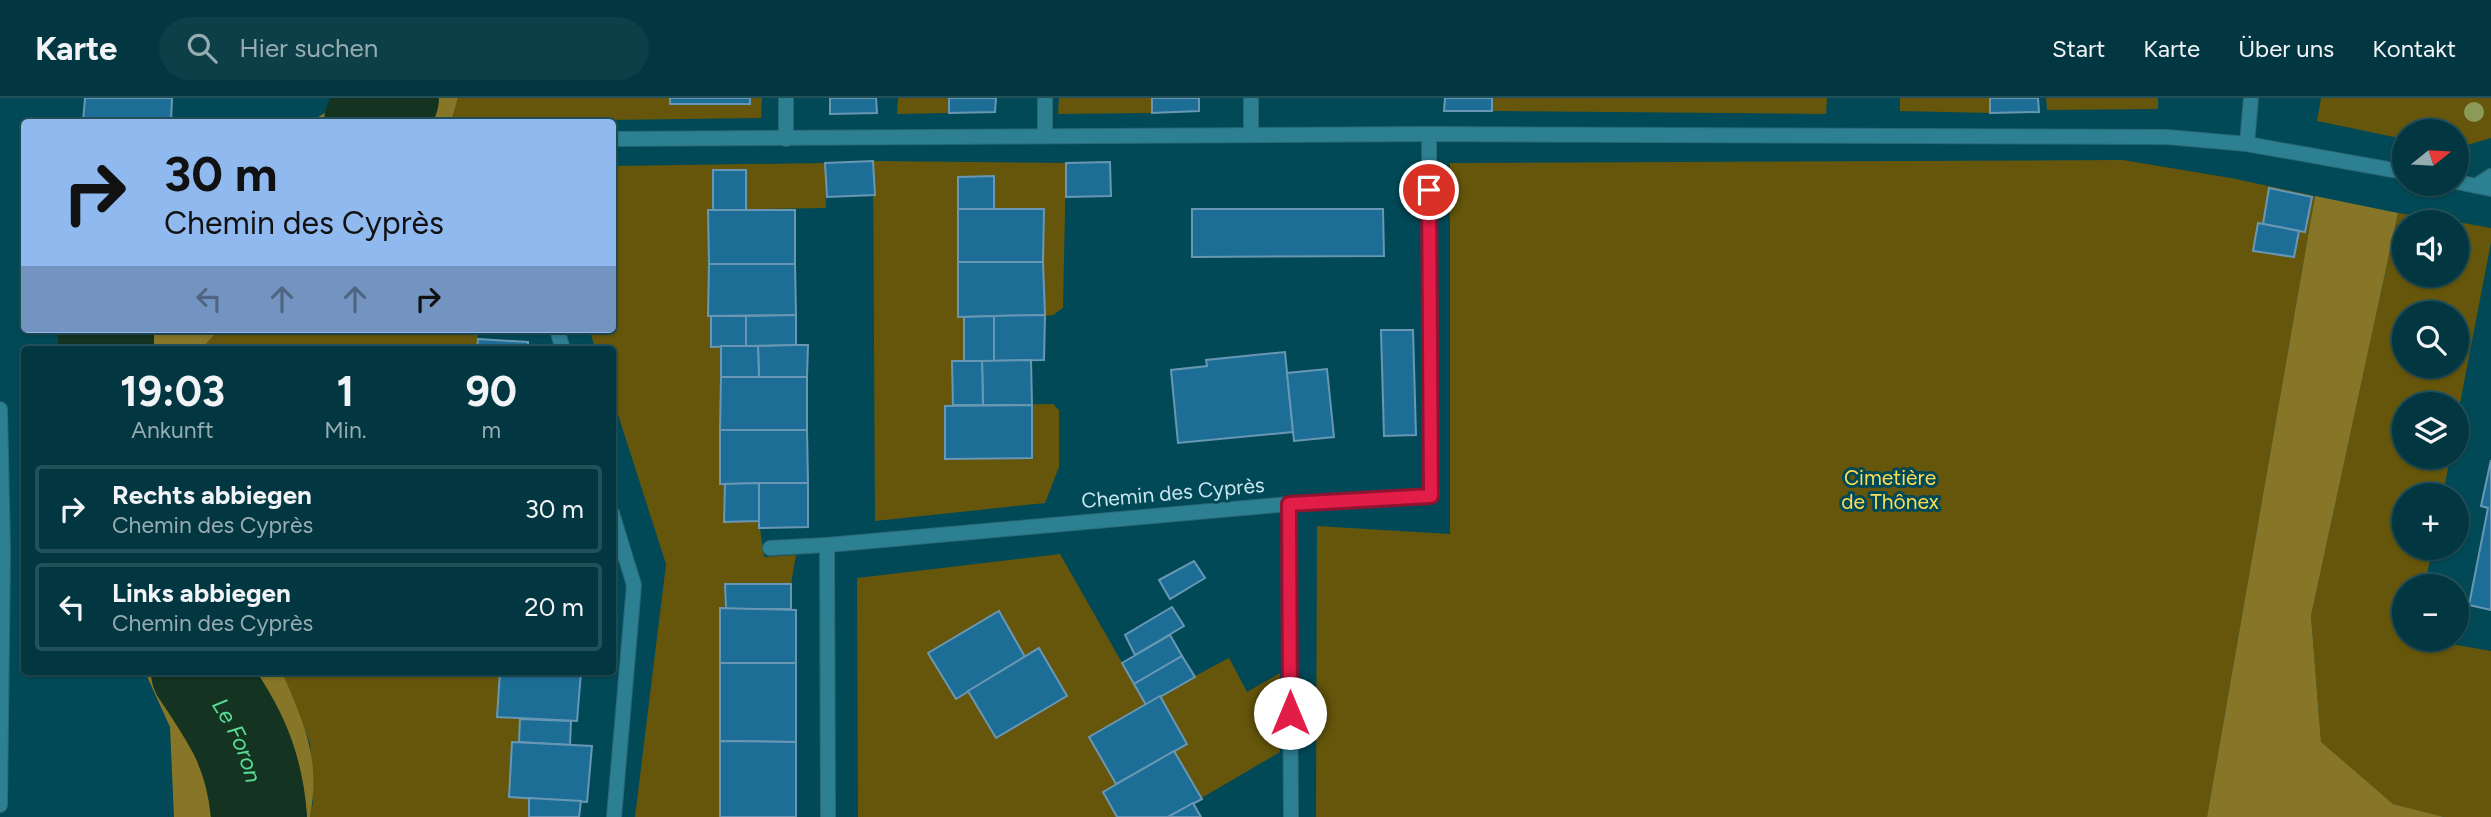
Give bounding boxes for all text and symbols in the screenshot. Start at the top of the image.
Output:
search box [159,17,649,80]
text: Karte [35,29,117,68]
icon: search [183,29,221,67]
text: Hier suchen [239,32,378,64]
text: Start [2052,34,2105,63]
text: Karte [2143,34,2200,63]
text: Über uns [2238,34,2334,63]
text: Kontakt [2372,34,2456,63]
north arrow [2392,119,2469,196]
map controls [2392,119,2469,651]
text: 30 m [164,144,277,203]
icon: right [49,147,140,238]
pin [1399,160,1459,220]
icon: arrive [1410,171,1448,209]
text: Chemin des Cyprès [164,204,444,242]
button: sound [2392,210,2469,287]
icon: left [190,280,228,318]
icon: ahead [263,280,301,318]
icon: ahead [336,280,374,318]
icon: right [409,280,447,318]
button: search [2392,301,2469,378]
text: 19:03 [120,366,225,417]
text: 1 [336,366,354,417]
text: 90 [465,366,517,417]
button: layers [2392,392,2469,469]
text: Ankunft [131,416,214,444]
text: Min. [324,416,367,444]
text: m [481,416,501,444]
park label: Cimetière de Thônex [1841,465,1939,514]
street label: Chemin des Cyprès [1080,472,1266,513]
text: Rechts abbiegen [112,479,312,511]
button: + [2392,483,2469,560]
icon: right [53,490,91,528]
text: 30 m [525,493,584,525]
text: Chemin des Cyprès [112,511,313,539]
button: − [2392,574,2469,651]
text: Links abbiegen [112,577,291,609]
icon: left [53,588,91,626]
text: 20 m [524,591,584,623]
text: Chemin des Cyprès [112,609,313,637]
position arrow [1253,676,1327,750]
water label: Le Foron [206,693,268,786]

